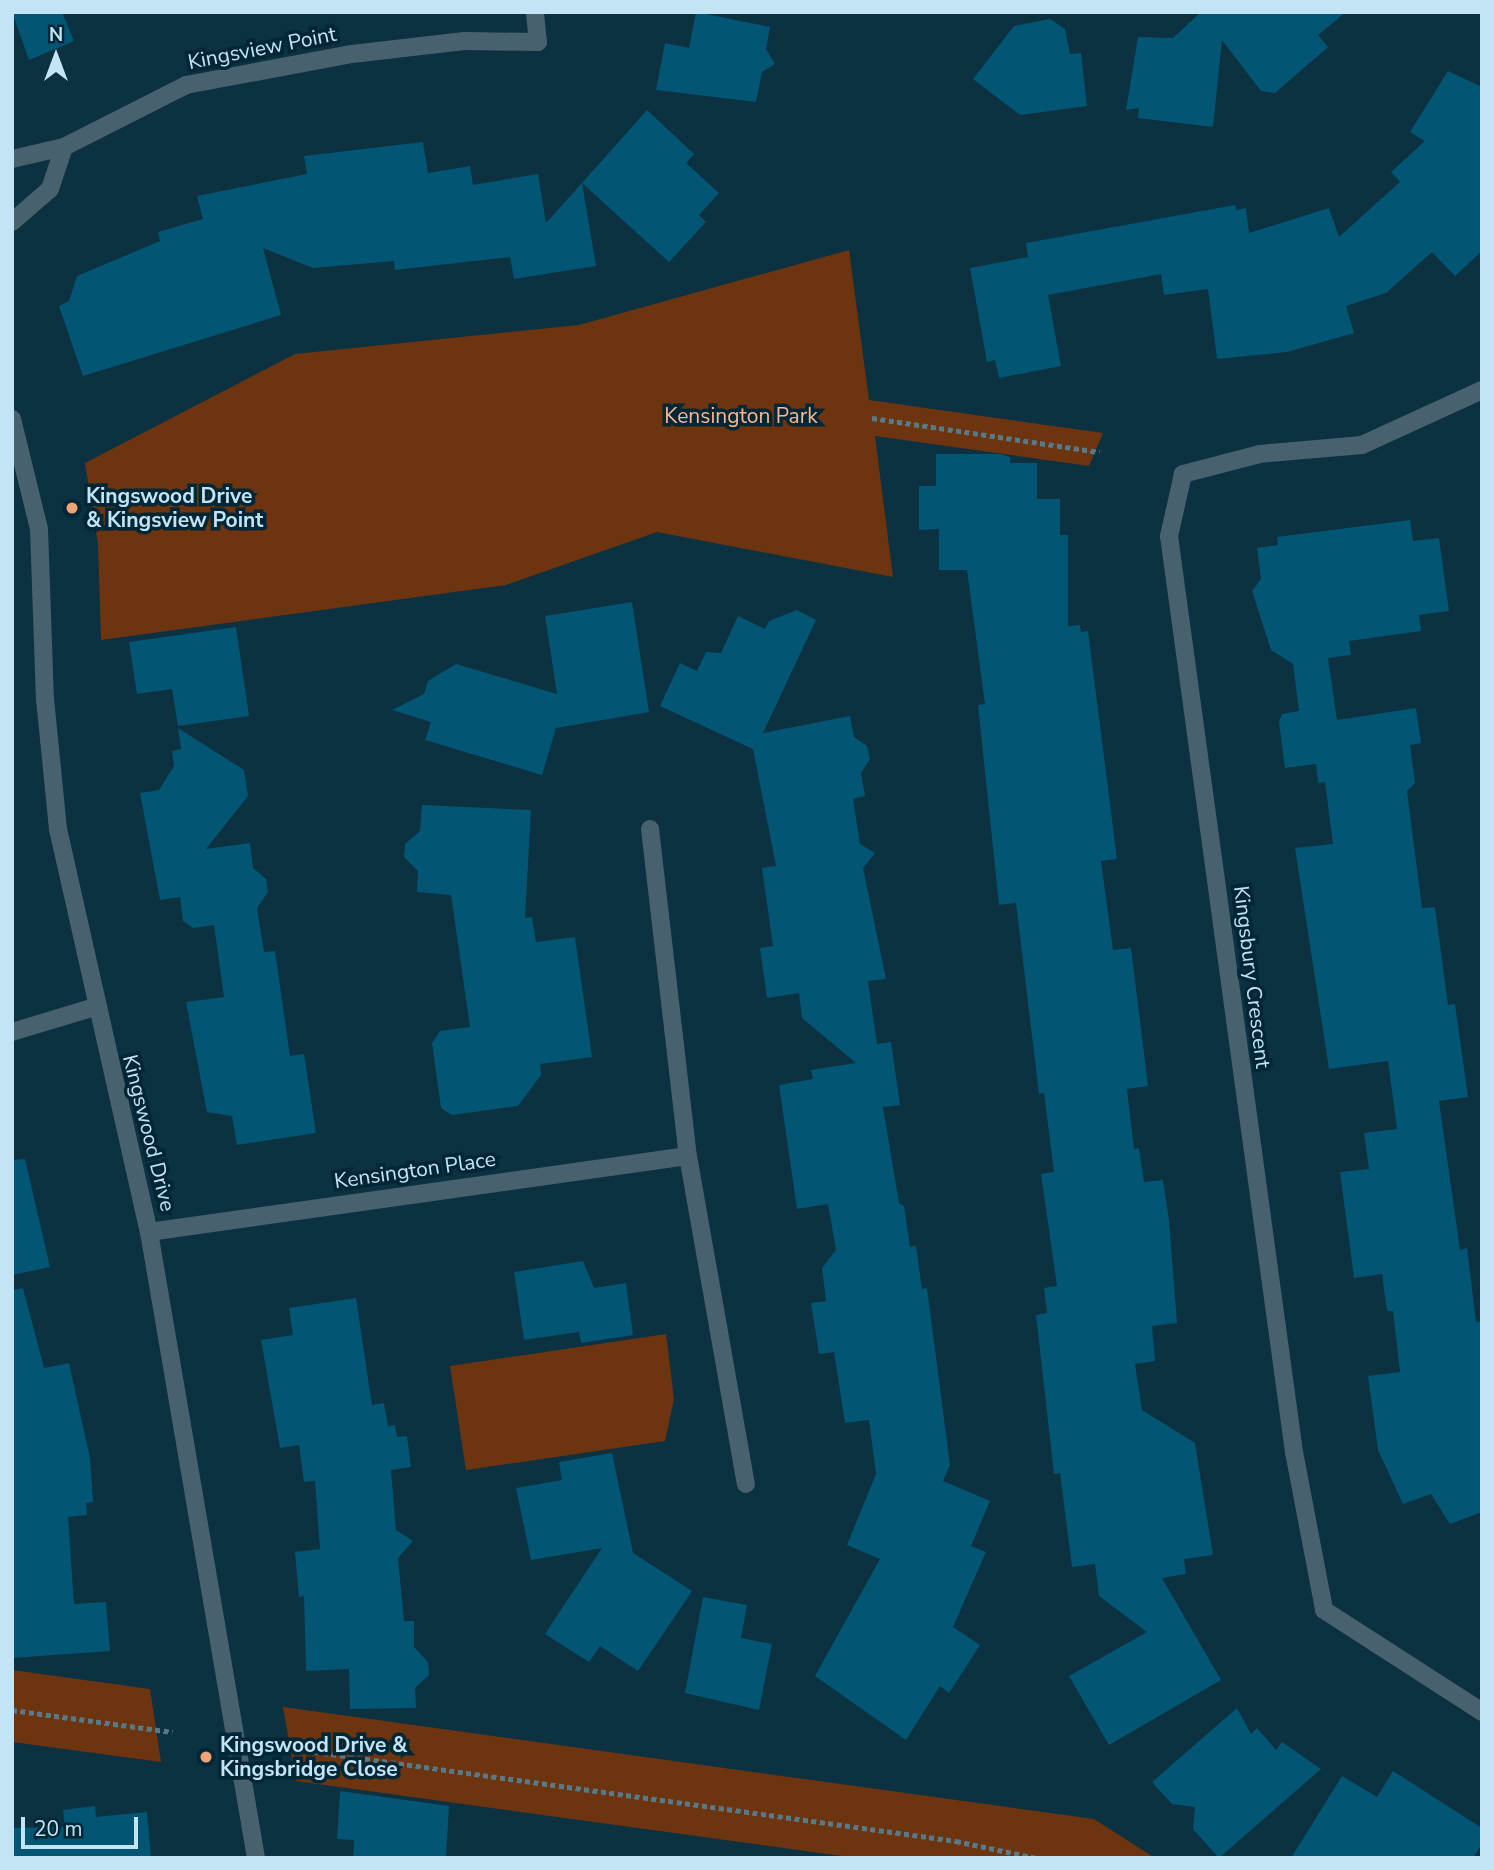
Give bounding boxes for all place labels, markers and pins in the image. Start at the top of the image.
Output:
place label: Kingswood Drive & Kingsview Point [86,483,263,533]
marker: Kingswood Drive & Kingsview Point [64,500,80,516]
place label: Kingswood Drive & Kingsbridge Close [220,1732,407,1782]
marker: Kingswood Drive & Kingsbridge Close [198,1749,214,1765]

